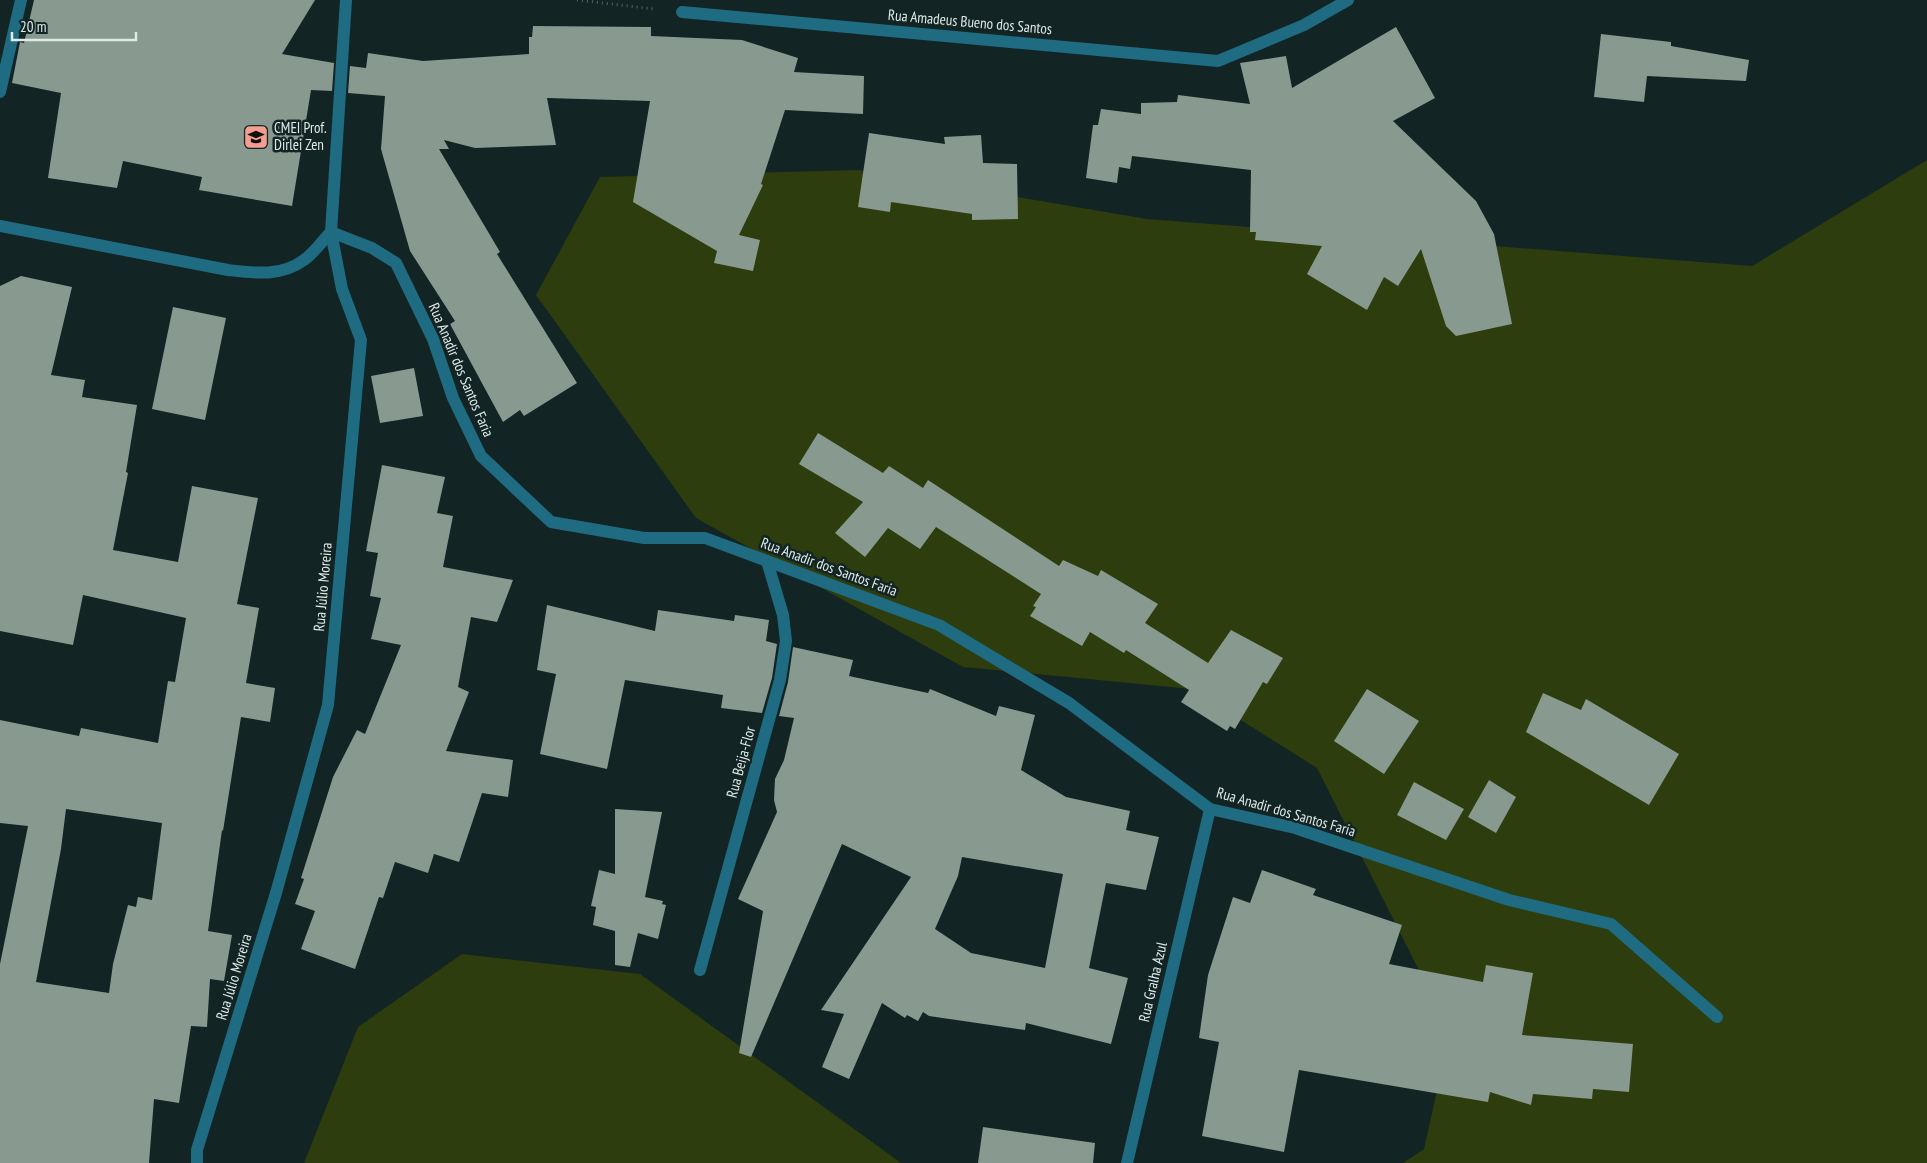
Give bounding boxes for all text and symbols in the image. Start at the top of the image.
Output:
street label: Rua Amadeus Bueno dos Santos [887,5,1053,38]
scale bar [12,10,136,42]
text: 20 m [20,17,46,36]
place label: CMEI Prof. Dirlei Zen [274,118,327,154]
school or university icon: CMEI Prof. Dirlei Zen [243,124,269,150]
street label: Rua Anadir dos Santos Faria [425,300,498,440]
street label: Rua Anadir dos Santos Faria [758,533,900,600]
street label: Rua Júlio Moreira [309,542,336,632]
street label: Rua Beija-Flor [722,723,759,800]
street label: Rua Anadir dos Santos Faria [1214,783,1358,840]
street label: Rua Júlio Moreira [211,931,256,1022]
street label: Rua Gralha Azul [1134,940,1171,1024]

